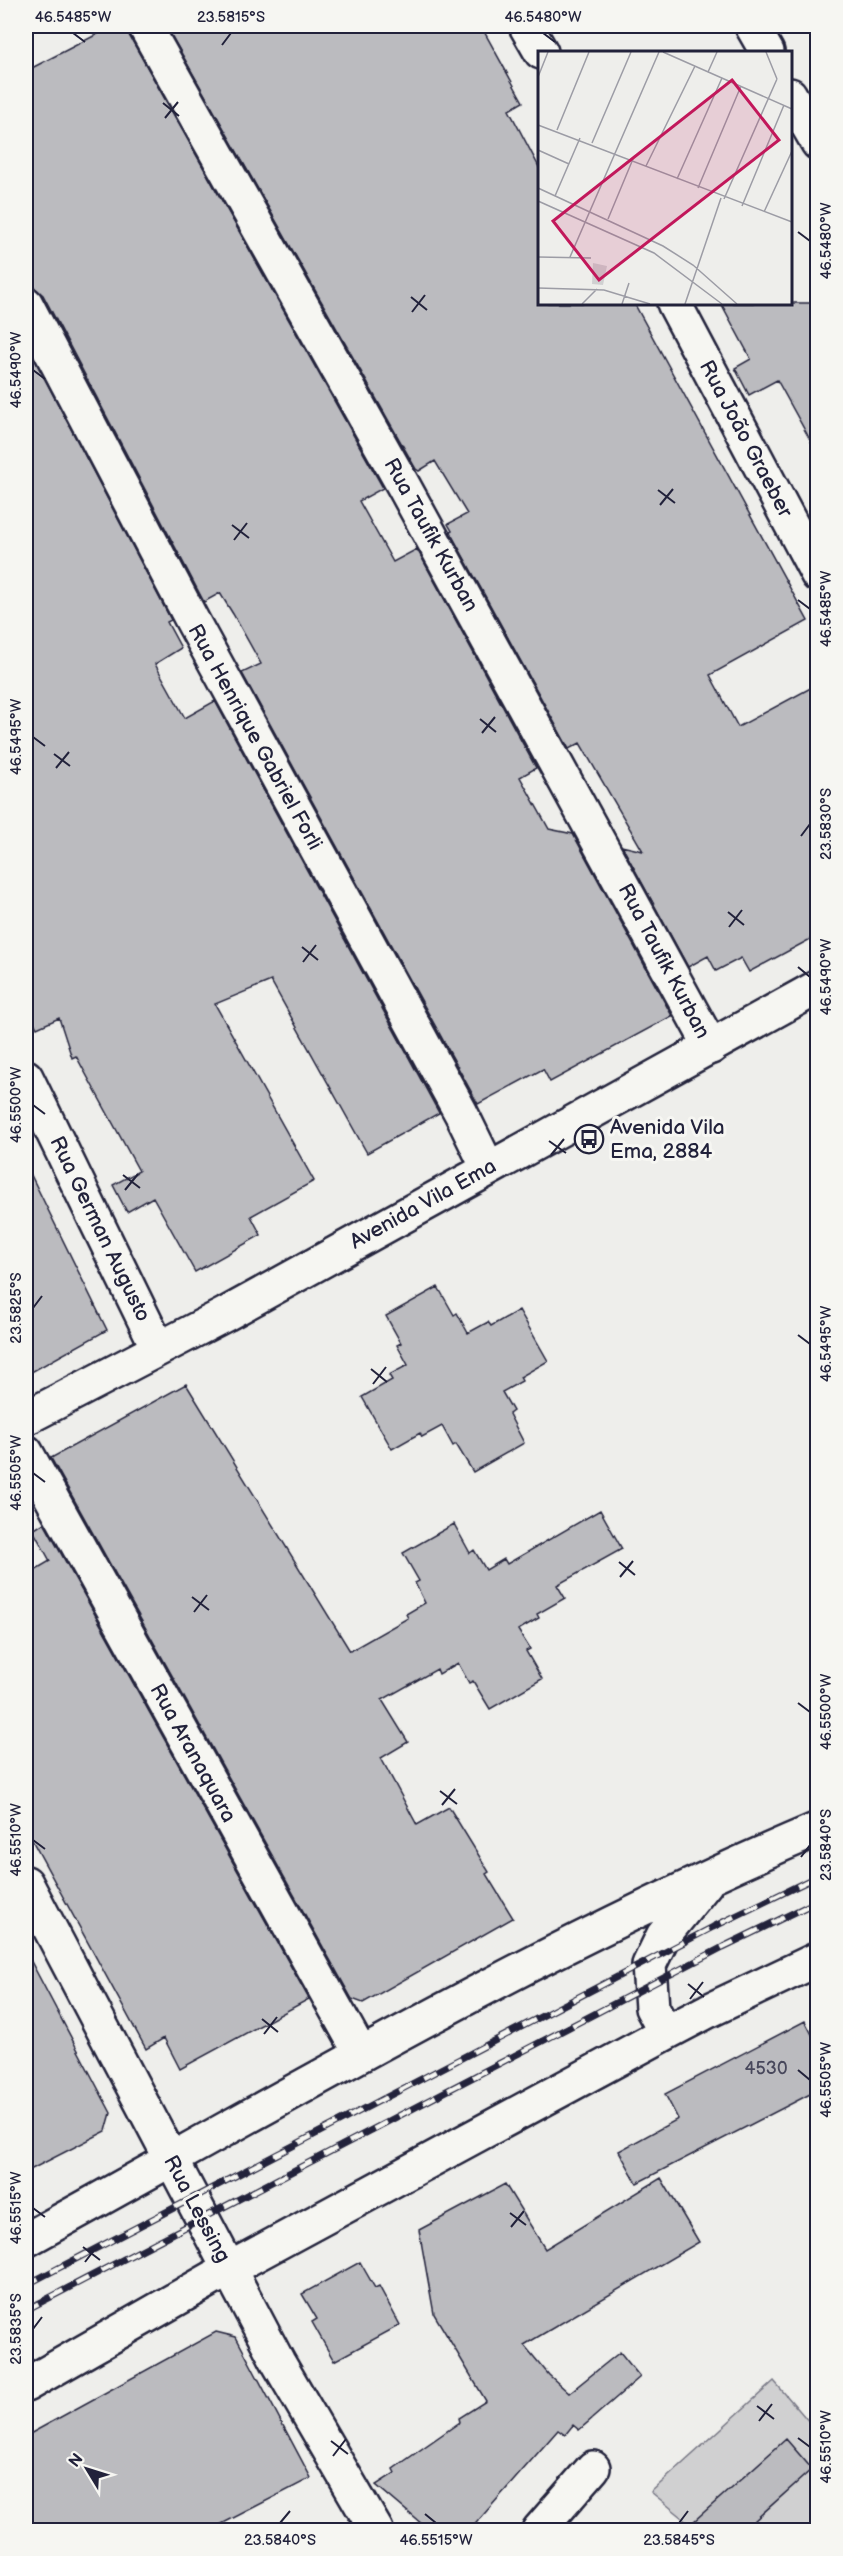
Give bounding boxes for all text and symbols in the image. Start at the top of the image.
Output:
text: 46.5485°W [35,8,112,27]
text: 23.5815°S [197,8,265,27]
text: 46.5480°W [504,8,582,27]
inset map [538,51,792,304]
text: 46.5480°W [817,202,836,280]
text: 46.5490°W [7,331,26,409]
street label: Rua João Graeber [694,356,798,522]
street label: Rua Taufik Kurban [378,454,484,616]
text: 46.5485°W [817,570,836,647]
street label: Rua Henrique Gabriel Forli [182,620,328,854]
text: 46.5495°W [7,698,26,775]
text: 23.5830°S [817,788,836,860]
street label: Rua Taufik Kurban [613,879,715,1043]
text: 46.5490°W [817,938,836,1016]
text: 46.5500°W [7,1066,26,1143]
place label: Avenida Vila Ema, 2884 [610,1115,725,1164]
bus stop icon: Avenida Vila Ema, 2884 [573,1123,605,1155]
street label: Rua German Augusto [44,1132,156,1326]
street label: Avenida Vila Ema [345,1153,501,1255]
text: 23.5825°S [7,1272,26,1344]
text: 46.5495°W [817,1305,836,1382]
text: 46.5505°W [7,1435,26,1511]
text: 46.5500°W [817,1673,836,1750]
street label: Rua Aranaquara [145,1679,241,1827]
text: 46.5510°W [7,1803,26,1877]
text: 23.5840°S [817,1809,836,1881]
text: 46.5505°W [817,2042,836,2118]
house number: 4530 [745,2058,787,2079]
street label: Rua Lessing [158,2151,236,2267]
text: 46.5515°W [7,2171,26,2245]
text: 23.5835°S [7,2293,26,2365]
text: 46.5510°W [817,2410,836,2484]
north arrow [57,2439,117,2499]
text: N [65,2450,88,2471]
text: 23.5840°S [244,2531,316,2550]
text: 46.5515°W [399,2531,473,2550]
text: 23.5845°S [643,2531,715,2550]

